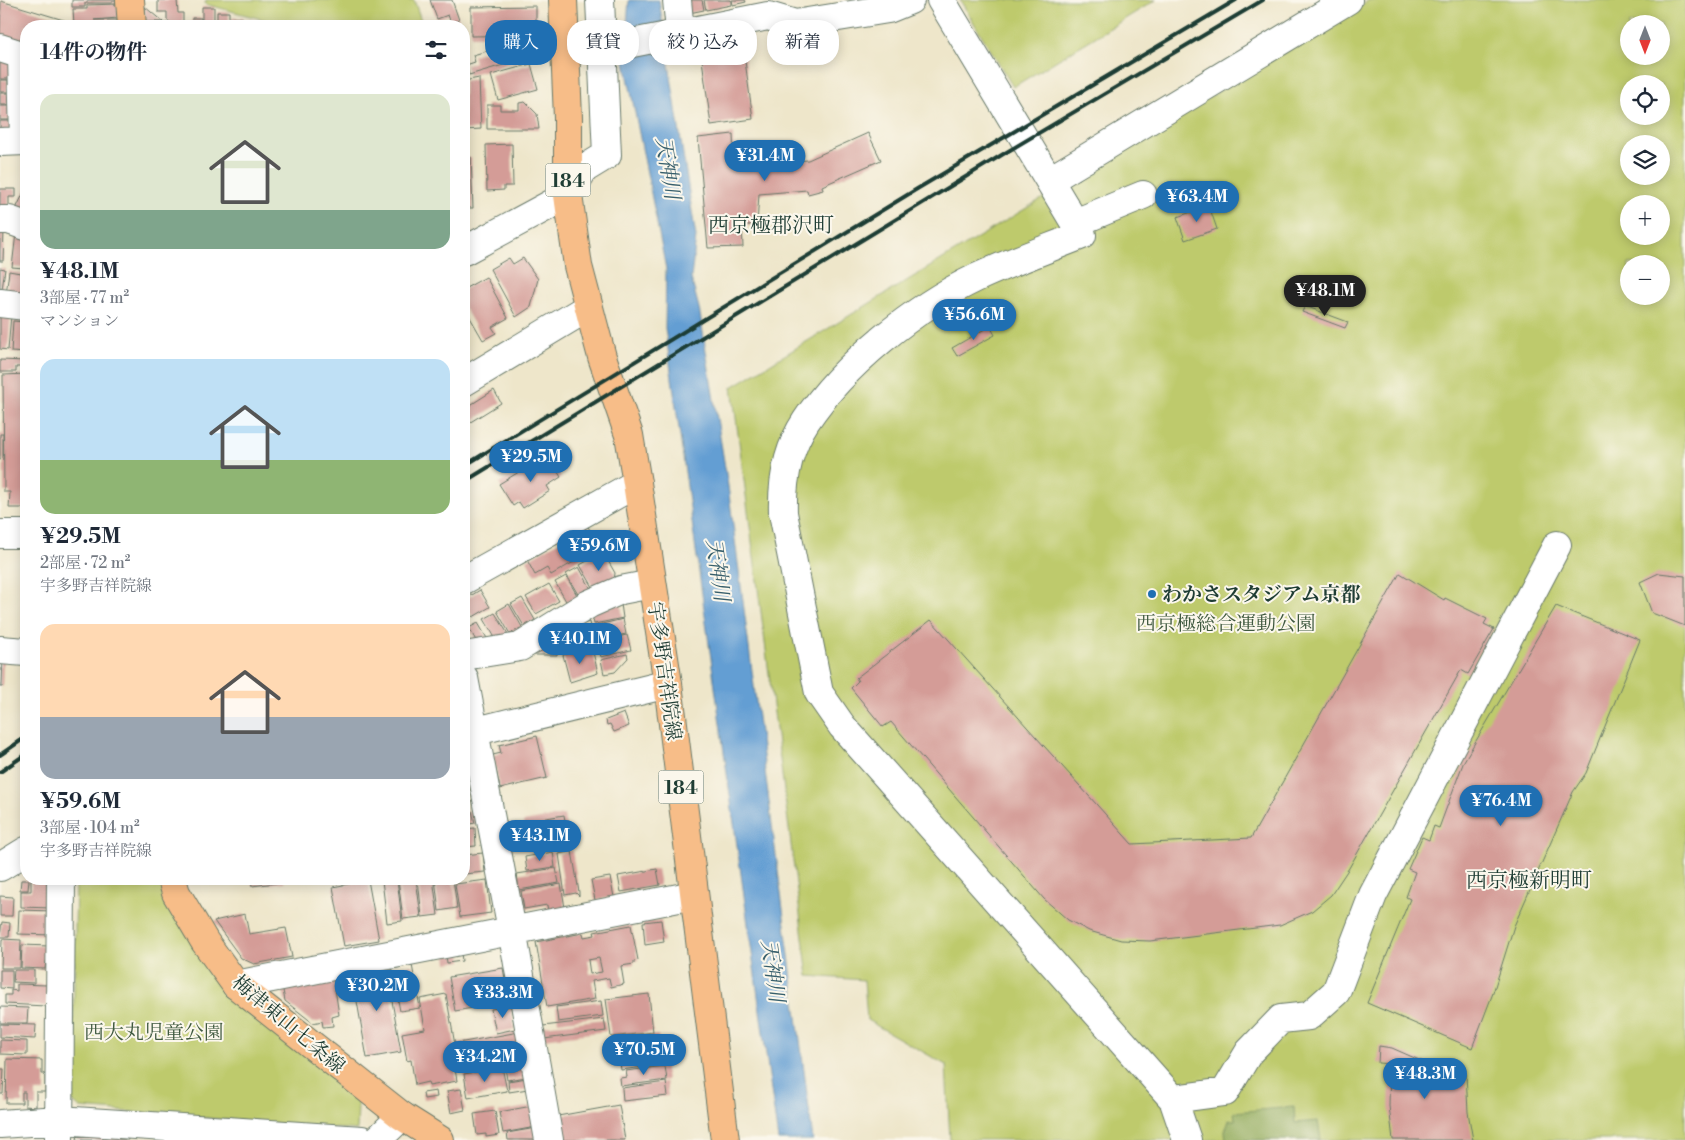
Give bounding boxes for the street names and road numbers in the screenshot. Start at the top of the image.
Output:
road number: 184 [546,164,590,196]
street label: 宇多野吉祥院線 [641,600,686,742]
road number: 184 [658,770,704,804]
street label: 梅津東山七条線 [226,971,350,1080]

